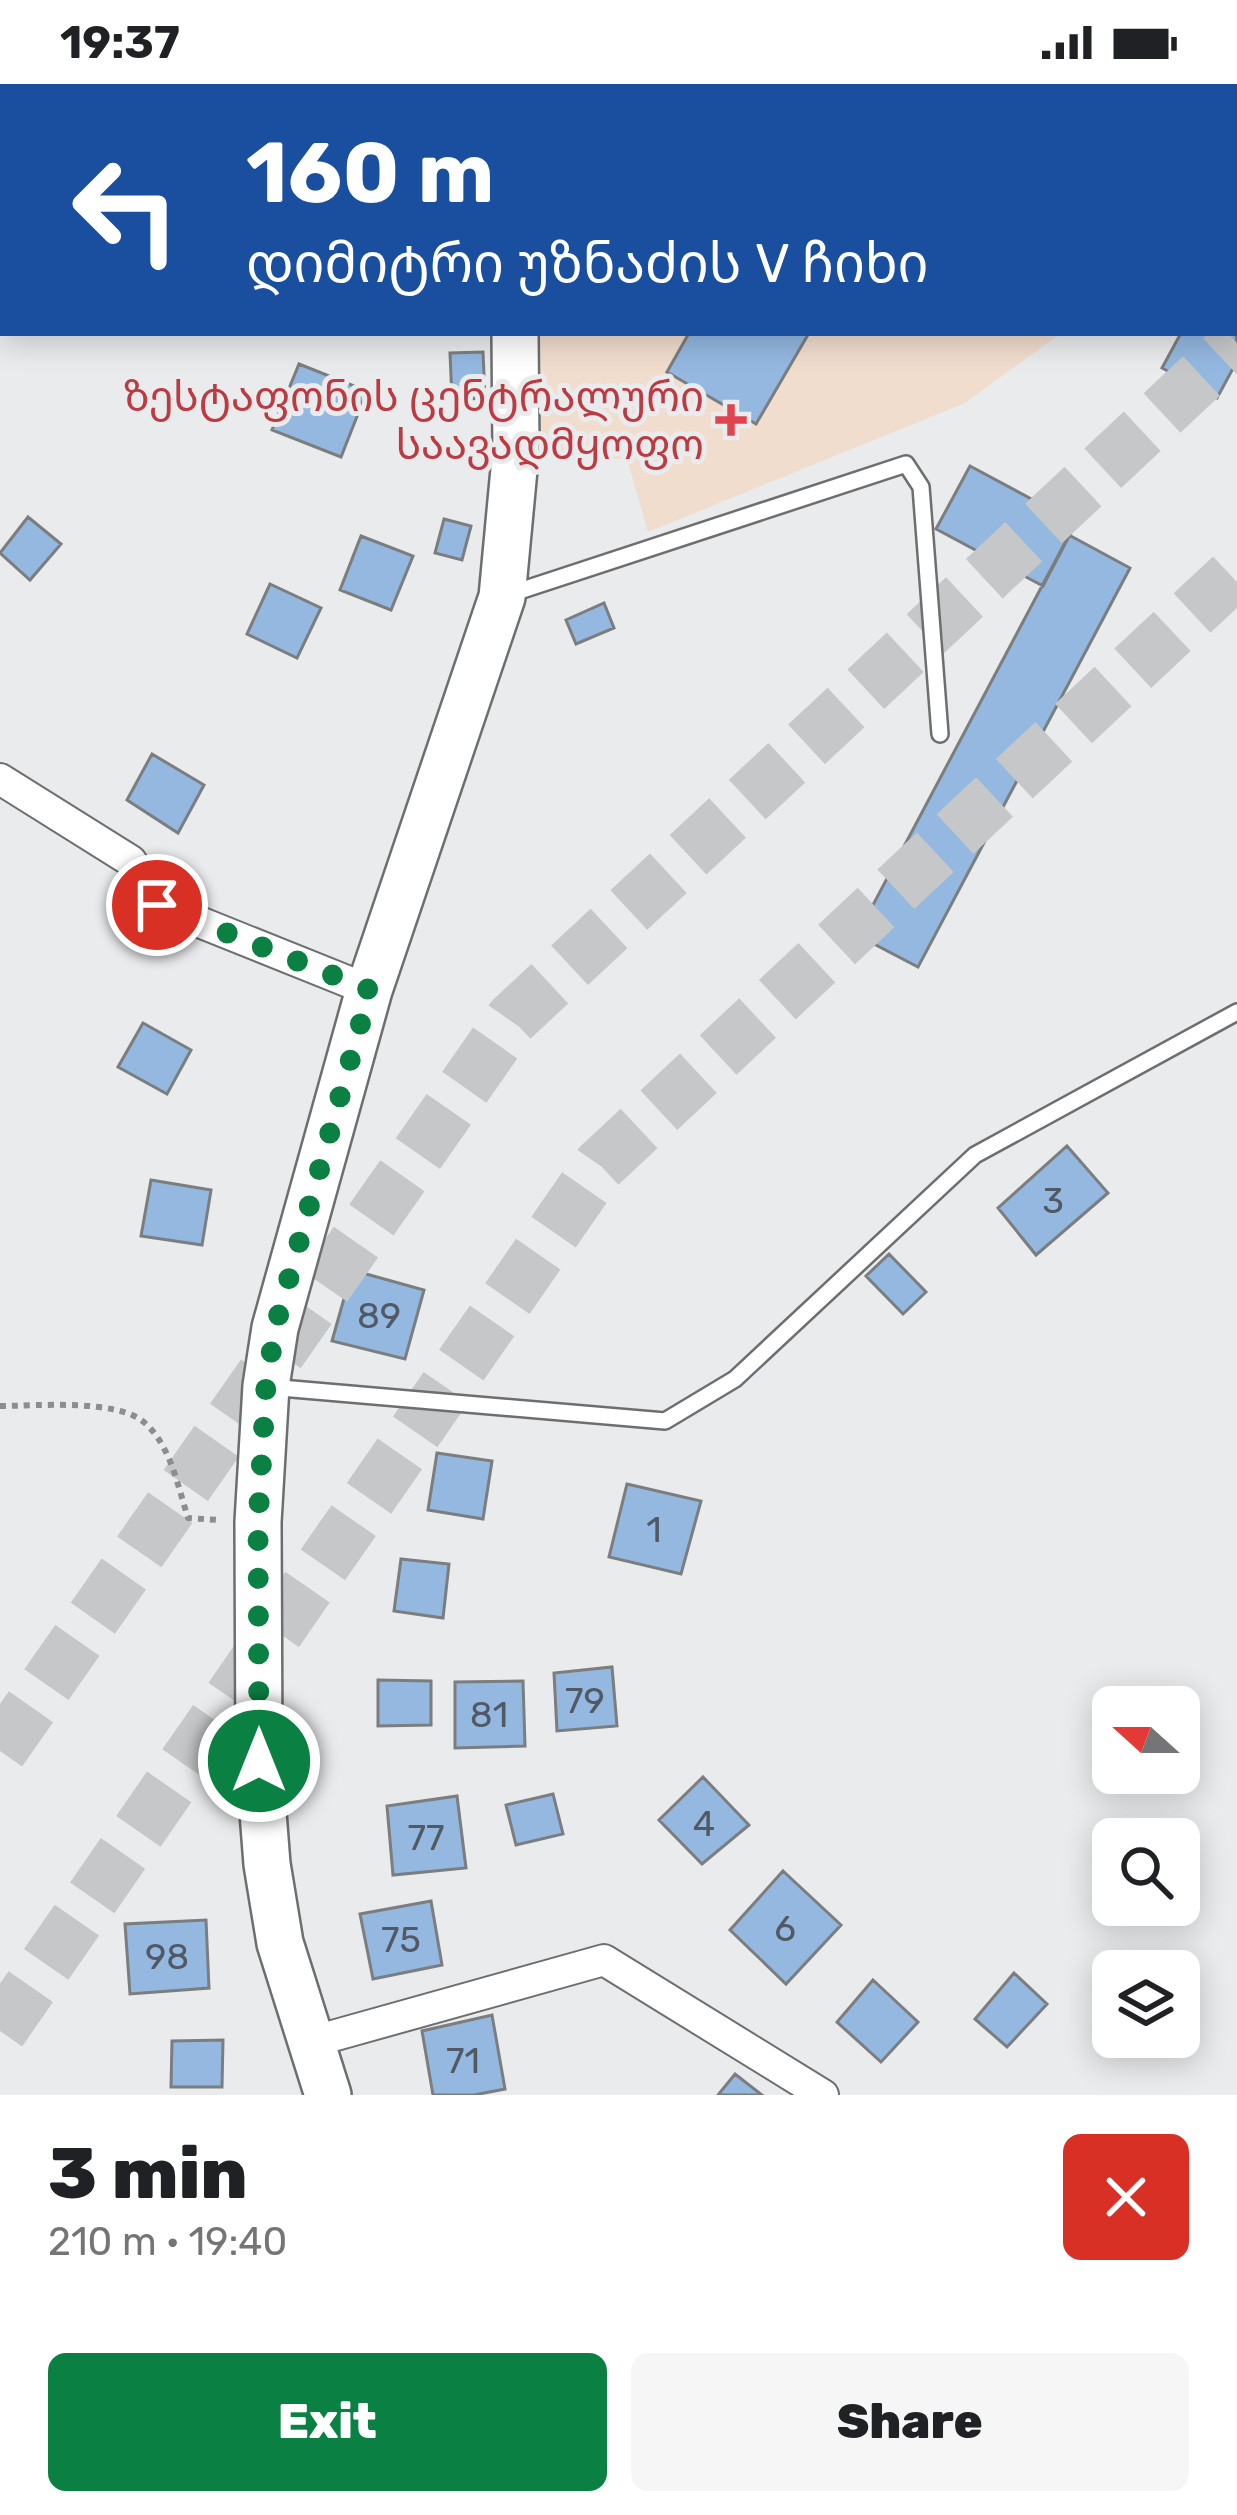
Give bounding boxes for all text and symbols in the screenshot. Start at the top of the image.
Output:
text: 19:37 [60,16,180,69]
text: 160 m [246,123,494,223]
icon: left [48,132,204,288]
text: დიმიტრი უზნაძის V ჩიხი [246,232,929,296]
place label: ზესტაფონის ცენტრალური საავადმყოფო [123,372,704,470]
marker: ზესტაფონის ცენტრალური საავადმყოფო [715,404,747,436]
pin [106,854,208,956]
icon: arrive [124,872,190,938]
house number: 3 [1042,1179,1064,1222]
house number: 89 [357,1294,401,1337]
house number: 1 [646,1508,662,1551]
house number: 79 [565,1679,605,1722]
north arrow [1092,1686,1200,1794]
map controls [1092,1686,1200,2058]
house number: 81 [470,1693,508,1736]
position arrow [196,1698,322,1824]
house number: 4 [693,1802,715,1845]
house number: 77 [408,1816,444,1859]
button: search [1092,1818,1200,1926]
house number: 6 [774,1907,796,1950]
house number: 75 [381,1918,421,1961]
house number: 98 [145,1935,189,1978]
button: layers [1092,1950,1200,2058]
house number: 71 [446,2039,480,2082]
text: 3 min [48,2131,248,2216]
button: close [1063,2134,1189,2260]
text: 210 m · 19:40 [48,2219,287,2265]
button: Exit [48,2353,607,2491]
button: Share [631,2353,1189,2491]

